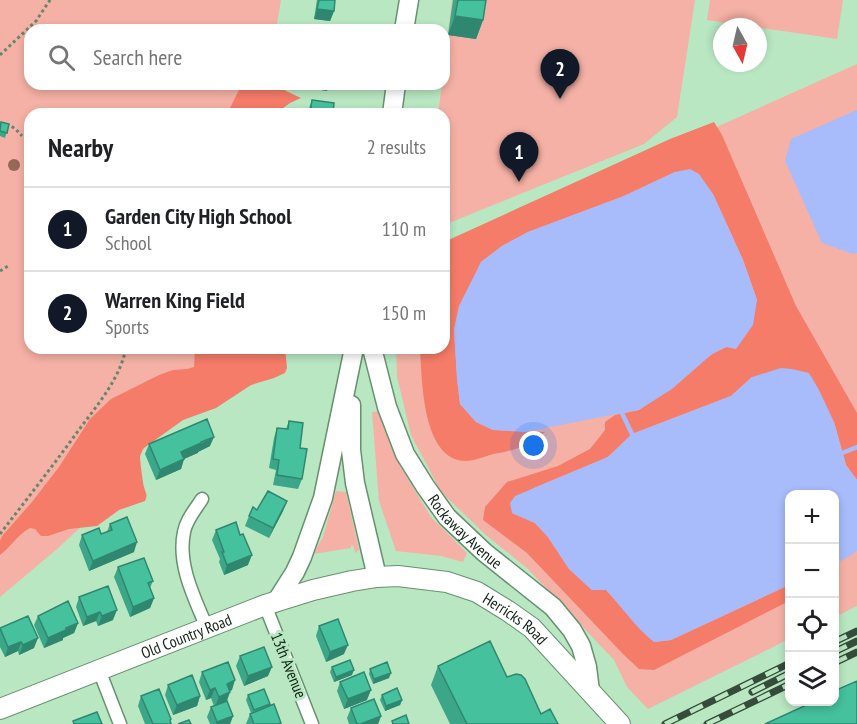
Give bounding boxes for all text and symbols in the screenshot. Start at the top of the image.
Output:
north arrow [713,18,767,72]
search box [24,24,450,90]
icon: search [45,41,78,74]
text: Search here [93,43,182,71]
pin: 2 [540,50,580,99]
text: Nearby [48,131,113,164]
pin: 1 [500,132,538,182]
text: 2 results [367,134,426,160]
text: Garden City High School [105,202,291,230]
text: 1 [63,216,72,242]
text: 110 m [382,216,426,242]
text: School [105,230,151,256]
text: Warren King Field [105,286,245,314]
text: 2 [63,300,72,326]
text: 150 m [382,300,426,326]
text: Sports [105,314,149,340]
your location [519,431,548,460]
street label: Rockaway Avenue [424,490,506,573]
map controls [785,490,839,706]
button: + [785,490,839,544]
button: − [785,544,839,598]
street label: Herricks Road [479,588,552,649]
button: locate [785,598,839,652]
street label: Old Country Road [138,609,234,663]
street label: 13th Avenue [267,629,311,701]
button: layers [785,652,839,706]

